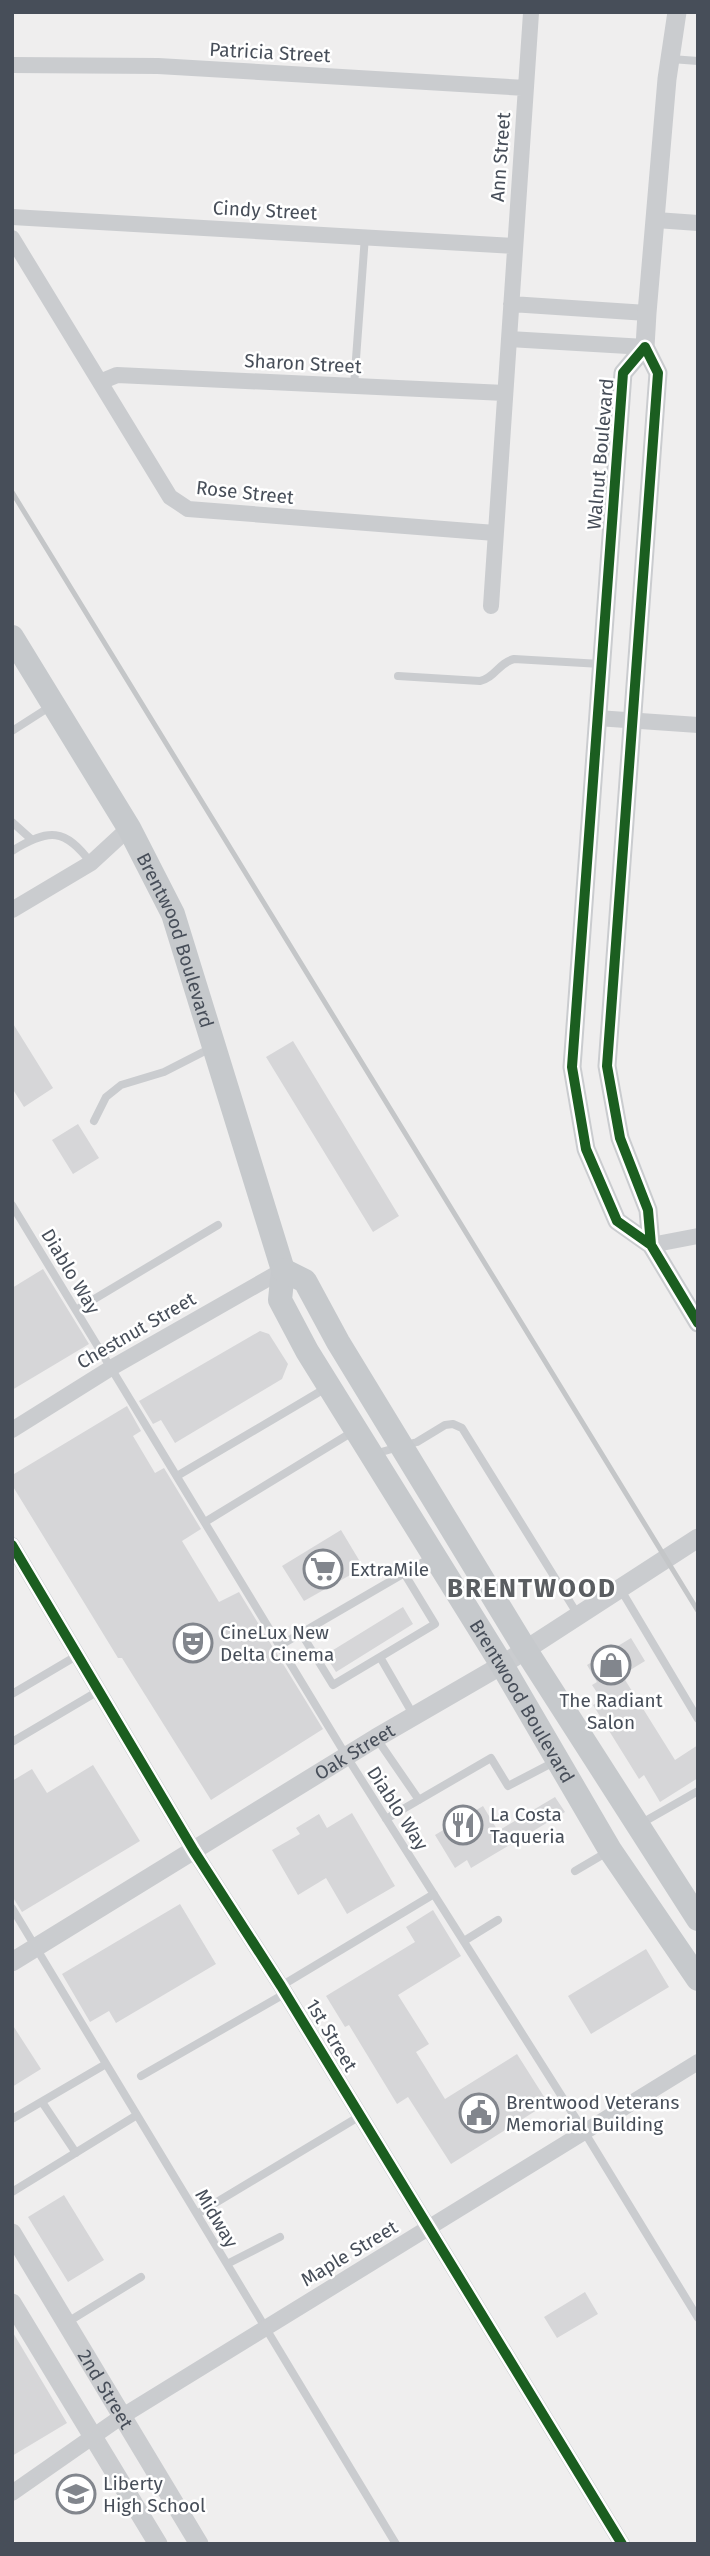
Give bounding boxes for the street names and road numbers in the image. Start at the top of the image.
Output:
street label: Patricia Street [209,38,331,67]
street label: Ann Street [486,111,515,203]
street label: Cindy Street [212,196,318,225]
street label: Sharon Street [244,349,362,378]
street label: Walnut Boulevard [582,377,619,531]
street label: Rose Street [195,476,295,509]
street label: Brentwood Boulevard [132,849,218,1031]
street label: Diablo Way [36,1224,105,1319]
street label: Chestnut Street [73,1287,200,1374]
street label: Brentwood Boulevard [465,1615,579,1787]
street label: Oak Street [310,1719,399,1785]
street label: Diablo Way [362,1762,434,1855]
street label: 1st Street [301,1995,362,2076]
street label: Midway [190,2185,243,2252]
street label: Maple Street [297,2215,402,2291]
street label: 2nd Street [73,2345,138,2433]

